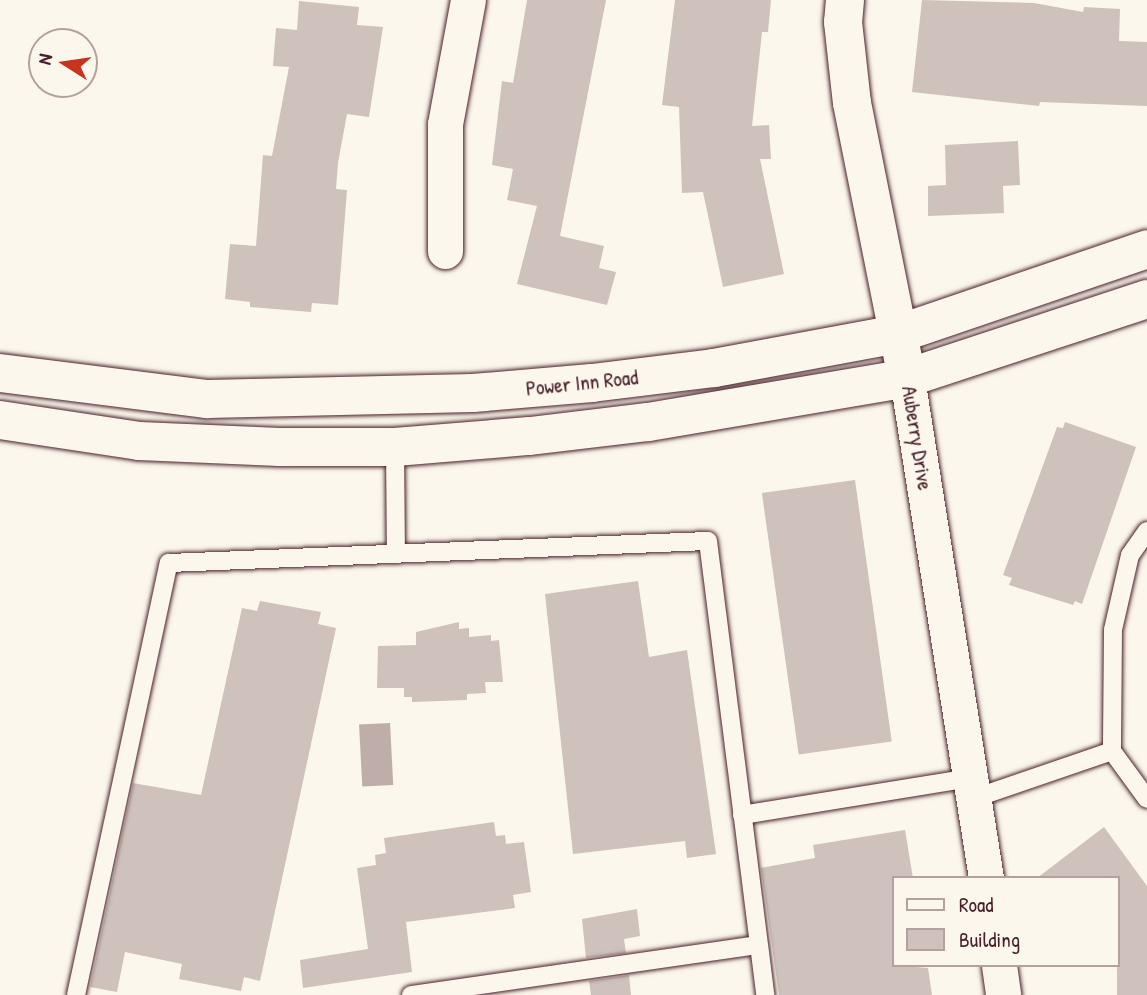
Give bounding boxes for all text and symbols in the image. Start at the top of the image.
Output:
north arrow [28,28,98,98]
text: N [31,51,58,67]
street label: Power Inn Road [525,365,639,401]
street label: Auberry Drive [896,384,938,492]
legend [892,876,1119,967]
text: Road [959,890,993,919]
text: Building [959,925,1020,954]

